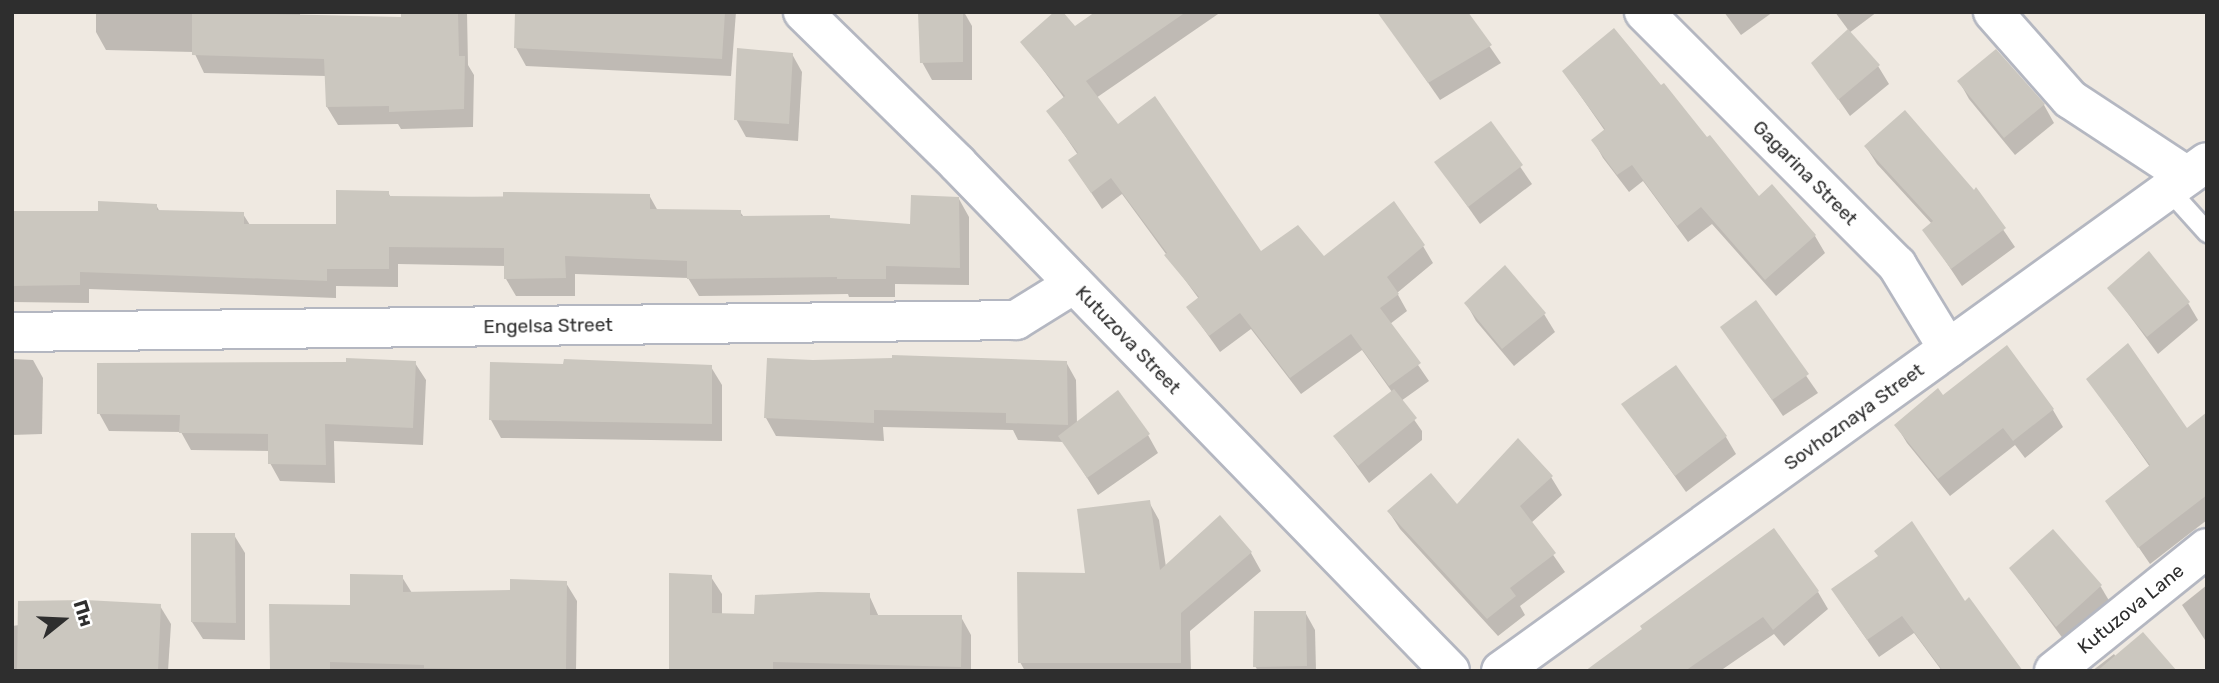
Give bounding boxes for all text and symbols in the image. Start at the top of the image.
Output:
street label: Gagarina Street [1748,116,1862,230]
street label: Kutuzova Street [1071,281,1185,399]
street label: Engelsa Street [483,313,613,339]
street label: Sovhoznaya Street [1780,359,1928,475]
street label: Kutuzova Lane [2073,559,2189,659]
north arrow [28,585,98,655]
text: Пн [68,597,98,629]

